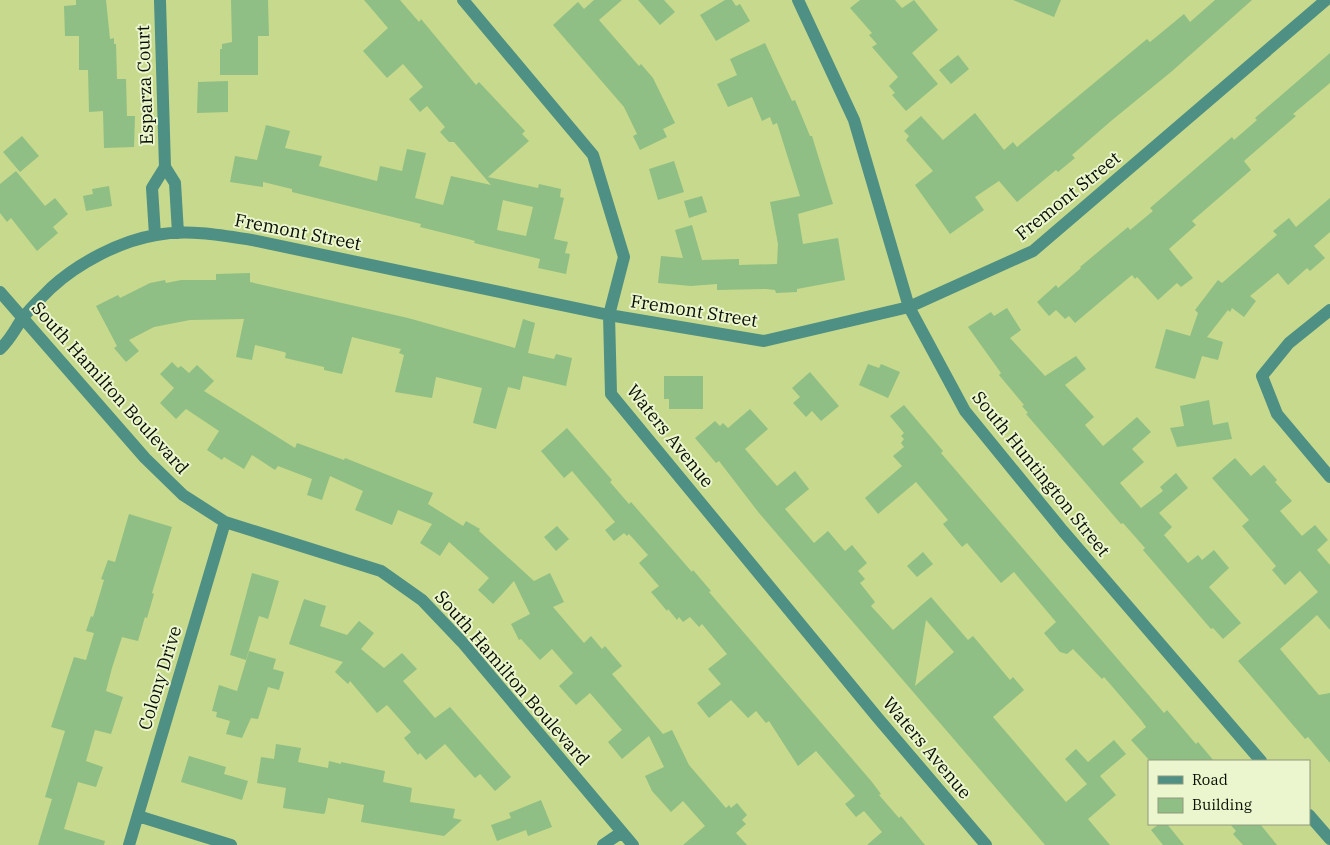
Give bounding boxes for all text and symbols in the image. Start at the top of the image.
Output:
street label: Esparza Court [131,25,158,145]
street label: Fremont Street [1011,146,1125,245]
street label: Fremont Street [233,208,363,255]
street label: Fremont Street [629,289,759,332]
street label: South Hamilton Boulevard [27,297,194,479]
street label: Waters Avenue [622,379,719,492]
street label: South Huntington Street [967,386,1115,561]
street label: South Hamilton Boulevard [430,585,595,770]
street label: Colony Drive [133,623,186,733]
street label: Waters Avenue [878,692,977,803]
legend [1148,760,1310,825]
text: Road [1192,770,1228,789]
text: Building [1192,795,1252,814]

